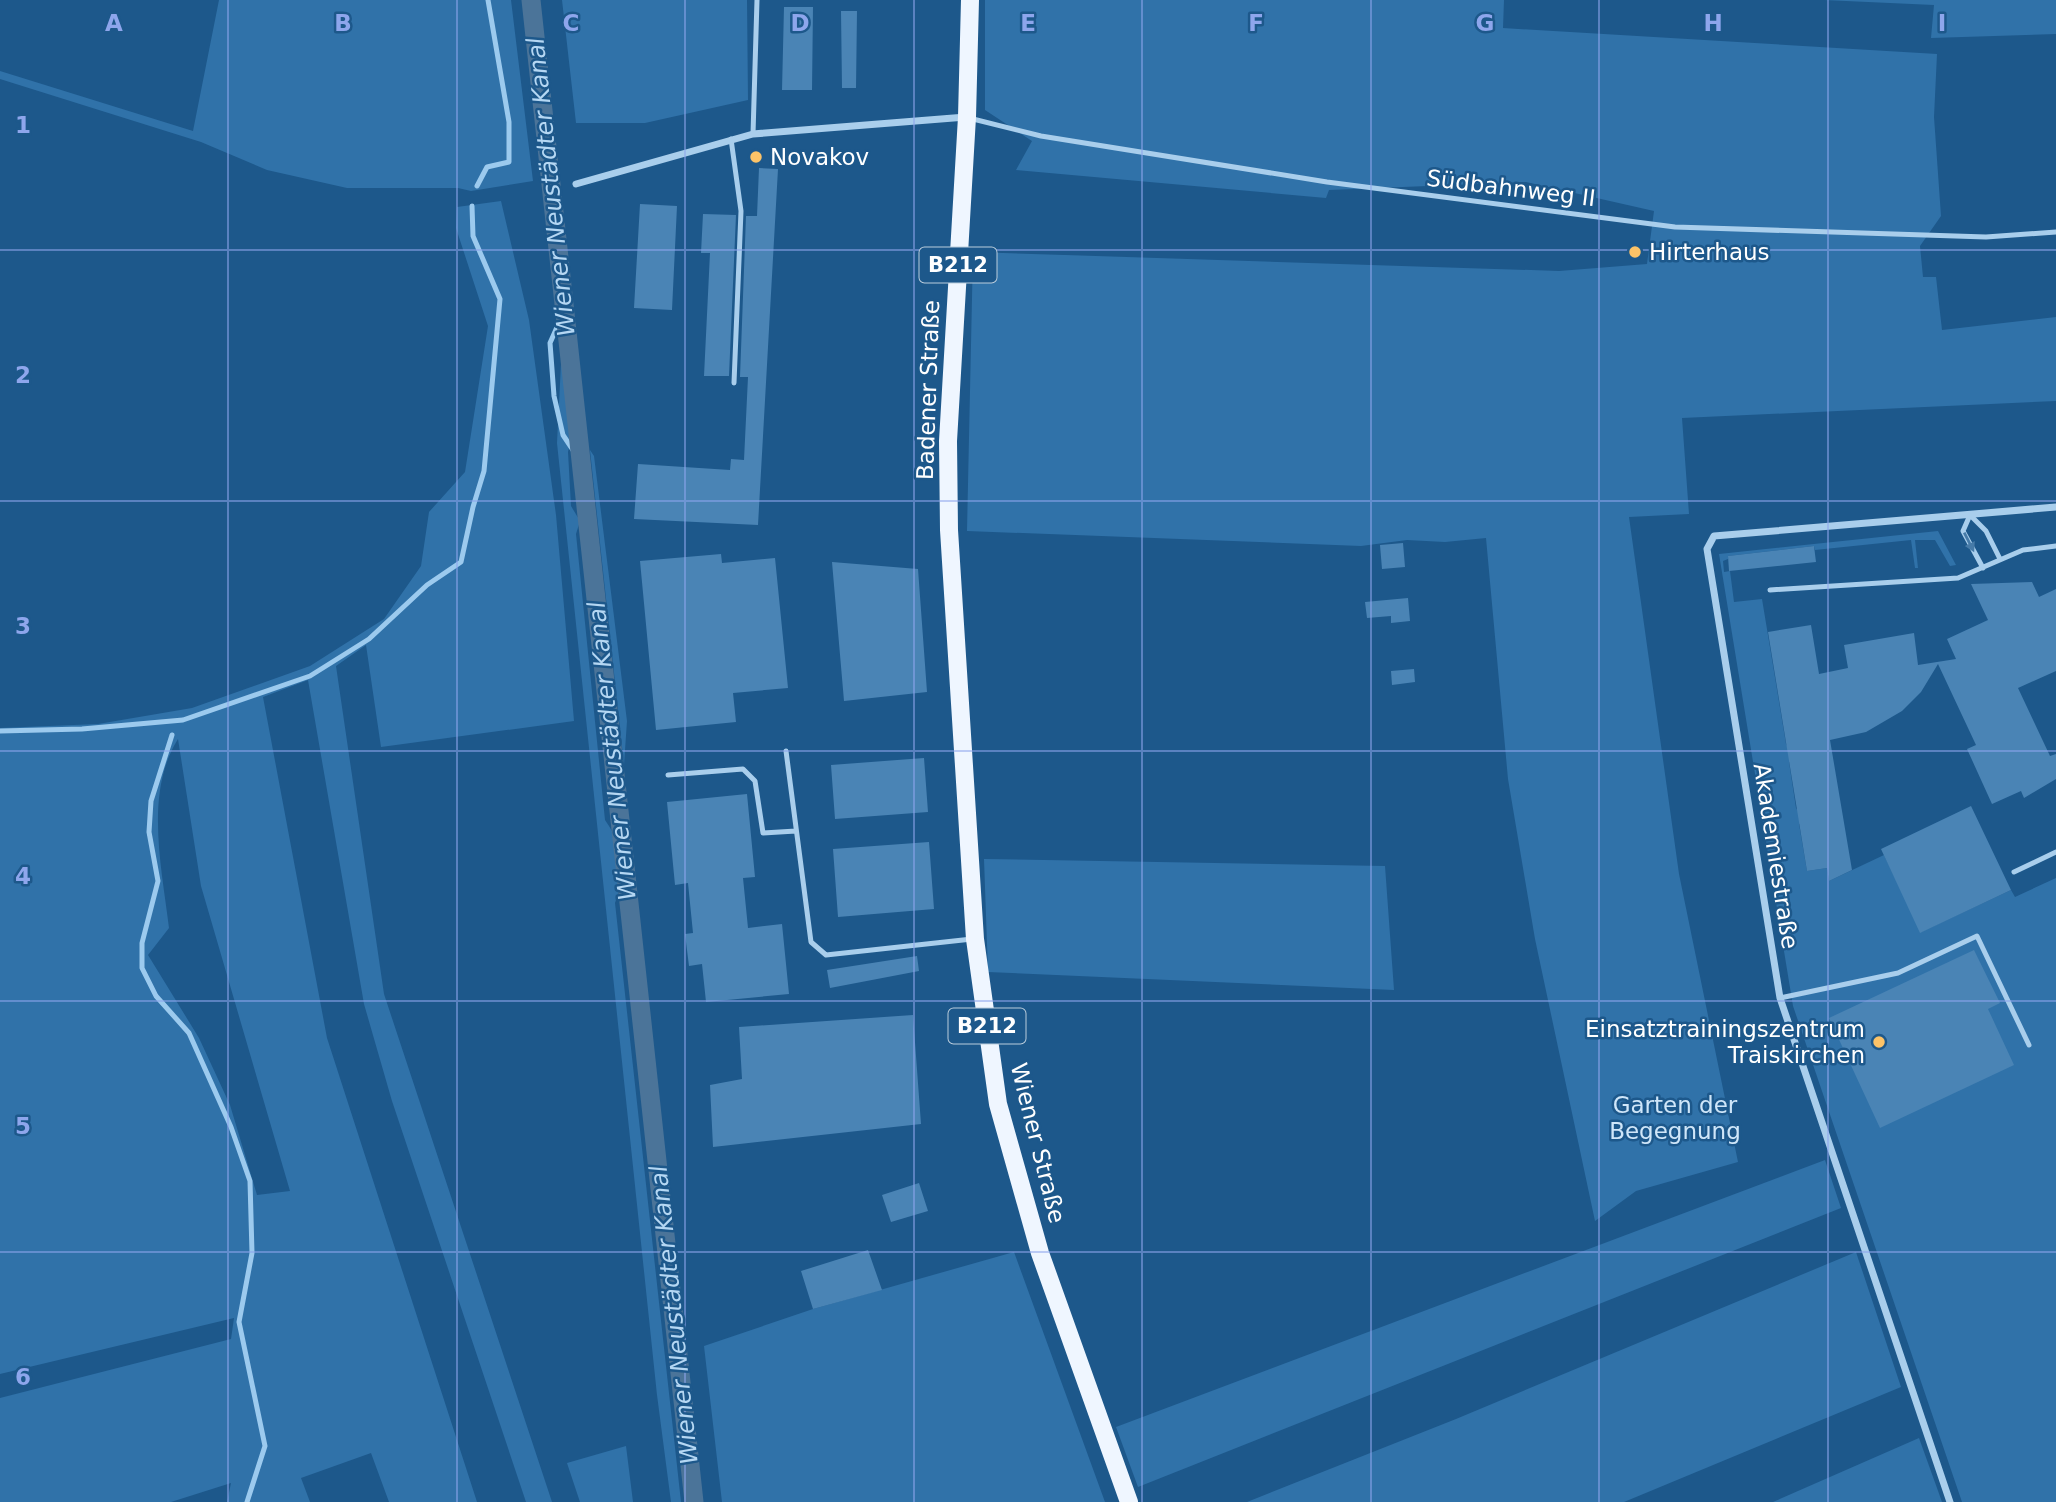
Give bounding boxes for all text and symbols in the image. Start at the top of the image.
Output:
text: A [105,10,123,36]
text: B [334,10,352,36]
text: C [563,10,579,36]
text: D [790,10,810,36]
text: E [1020,10,1036,36]
text: F [1248,10,1264,36]
text: G [1476,10,1494,36]
text: H [1703,10,1723,36]
text: I [1938,10,1946,36]
water label: Wiener Neustädter Kanal [521,36,581,338]
text: 1 [15,112,31,138]
place label: Novakov [770,144,869,170]
marker: Novakov [748,149,764,165]
street label: Südbahnweg II [1425,165,1597,211]
place label: Hirterhaus [1649,239,1770,265]
marker: Hirterhaus [1627,244,1643,260]
road number: B212 [920,247,996,282]
street label: Badener Straße [912,300,944,480]
text: 2 [15,362,31,388]
one-way arrow [1963,532,1975,552]
water label: Wiener Neustädter Kanal [582,600,642,902]
text: 3 [15,613,31,639]
street label: Akademiestraße [1748,761,1804,951]
text: 4 [15,863,31,889]
road number: B212 [948,1009,1026,1044]
place label: Einsatztrainingszentrum Traiskirchen [1585,1016,1865,1068]
marker: Einsatztrainingszentrum Traiskirchen [1871,1034,1887,1050]
street label: Wiener Straße [1006,1060,1070,1226]
park label: Garten der Begegnung [1609,1092,1741,1144]
text: 5 [15,1113,31,1139]
water label: Wiener Neustädter Kanal [644,1164,704,1466]
text: 6 [15,1364,31,1390]

